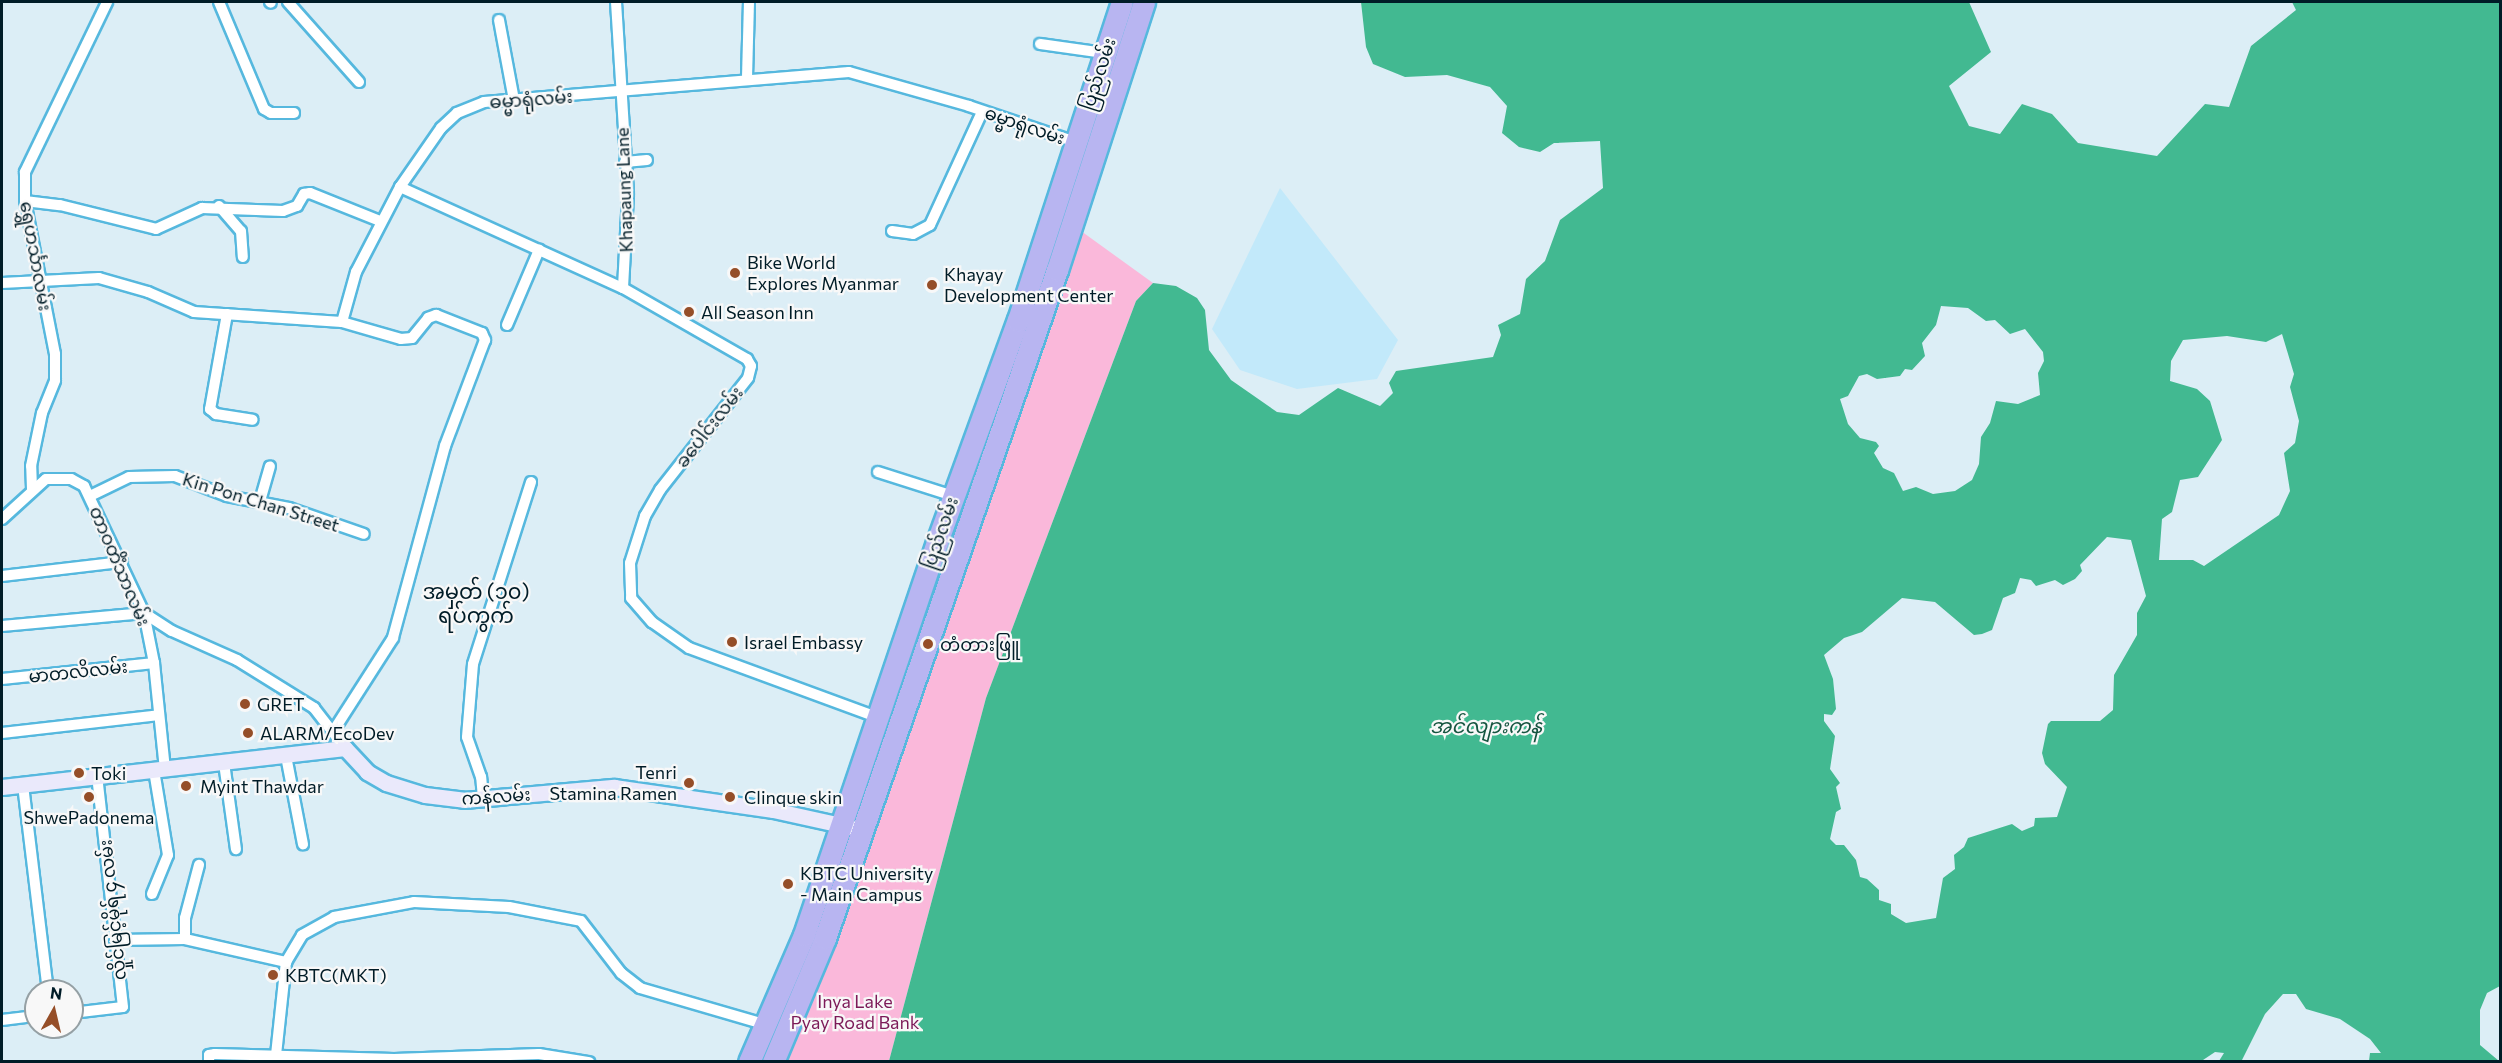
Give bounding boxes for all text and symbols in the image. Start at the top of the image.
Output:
street label: ပြည်လမ်း [1076,35,1120,113]
street label: ဓမ္မာရုံလမ်း [489,85,573,113]
street label: ဓမ္မာရုံလမ်း [982,101,1068,149]
street label: Khapaung Lane [611,127,637,253]
street label: ရွှေဟင်္သာလမ်း [16,200,56,312]
place label: Bike World Explores Myanmar [747,252,899,294]
place label: Khayay Development Center [944,264,1113,306]
marker: Bike World Explores Myanmar [728,266,742,280]
marker: Khayay Development Center [925,278,939,292]
place label: All Season Inn [701,301,814,323]
marker: All Season Inn [682,305,696,319]
street label: ခပေါင်းလမ်း [671,382,747,472]
street label: Kin Pon Chan Street [180,468,342,536]
street label: ပြည်လမ်း [918,494,962,572]
street label: တာဝတိံသာလမ်း [85,503,155,629]
district label: အမှတ် (၁၀) ရပ်ကွက် [422,578,530,628]
place label: Israel Embassy [744,631,863,653]
place label: တံတားဖြူ [940,633,1019,655]
marker: Israel Embassy [725,635,739,649]
marker: တံတားဖြူ [921,637,935,651]
street label: မာတလိလမ်း [27,655,129,687]
place label: GRET [257,693,304,715]
marker: GRET [238,697,252,711]
water label: အင်လျားကန် [1430,713,1542,737]
place label: ALARM/EcoDev [260,722,395,744]
marker: ALARM/EcoDev [241,726,255,740]
place label: Toki [91,762,126,784]
place label: Tenri Stamina Ramen [549,762,677,804]
marker: Toki [72,766,86,780]
place label: Myint Thawdar [200,775,324,797]
marker: Tenri Stamina Ramen [682,776,696,790]
marker: Myint Thawdar [177,777,195,795]
street label: ကန်လမ်း [461,783,531,809]
place label: Clinque skin [744,786,842,808]
marker: Clinque skin [721,788,739,806]
marker: ShwePadonema [82,790,96,804]
place label: ShwePadonema [23,806,155,828]
street label: လှိုင်မြင့်မိုရ် ၄ လမ်း [94,839,130,981]
place label: KBTC University - Main Campus [800,863,933,906]
marker: KBTC University - Main Campus [781,877,795,891]
place label: KBTC(MKT) [285,964,387,986]
marker: KBTC(MKT) [266,968,280,982]
north arrow [24,979,84,1039]
text: N [49,982,64,1003]
park label: Inya Lake Pyay Road Bank [791,991,919,1034]

